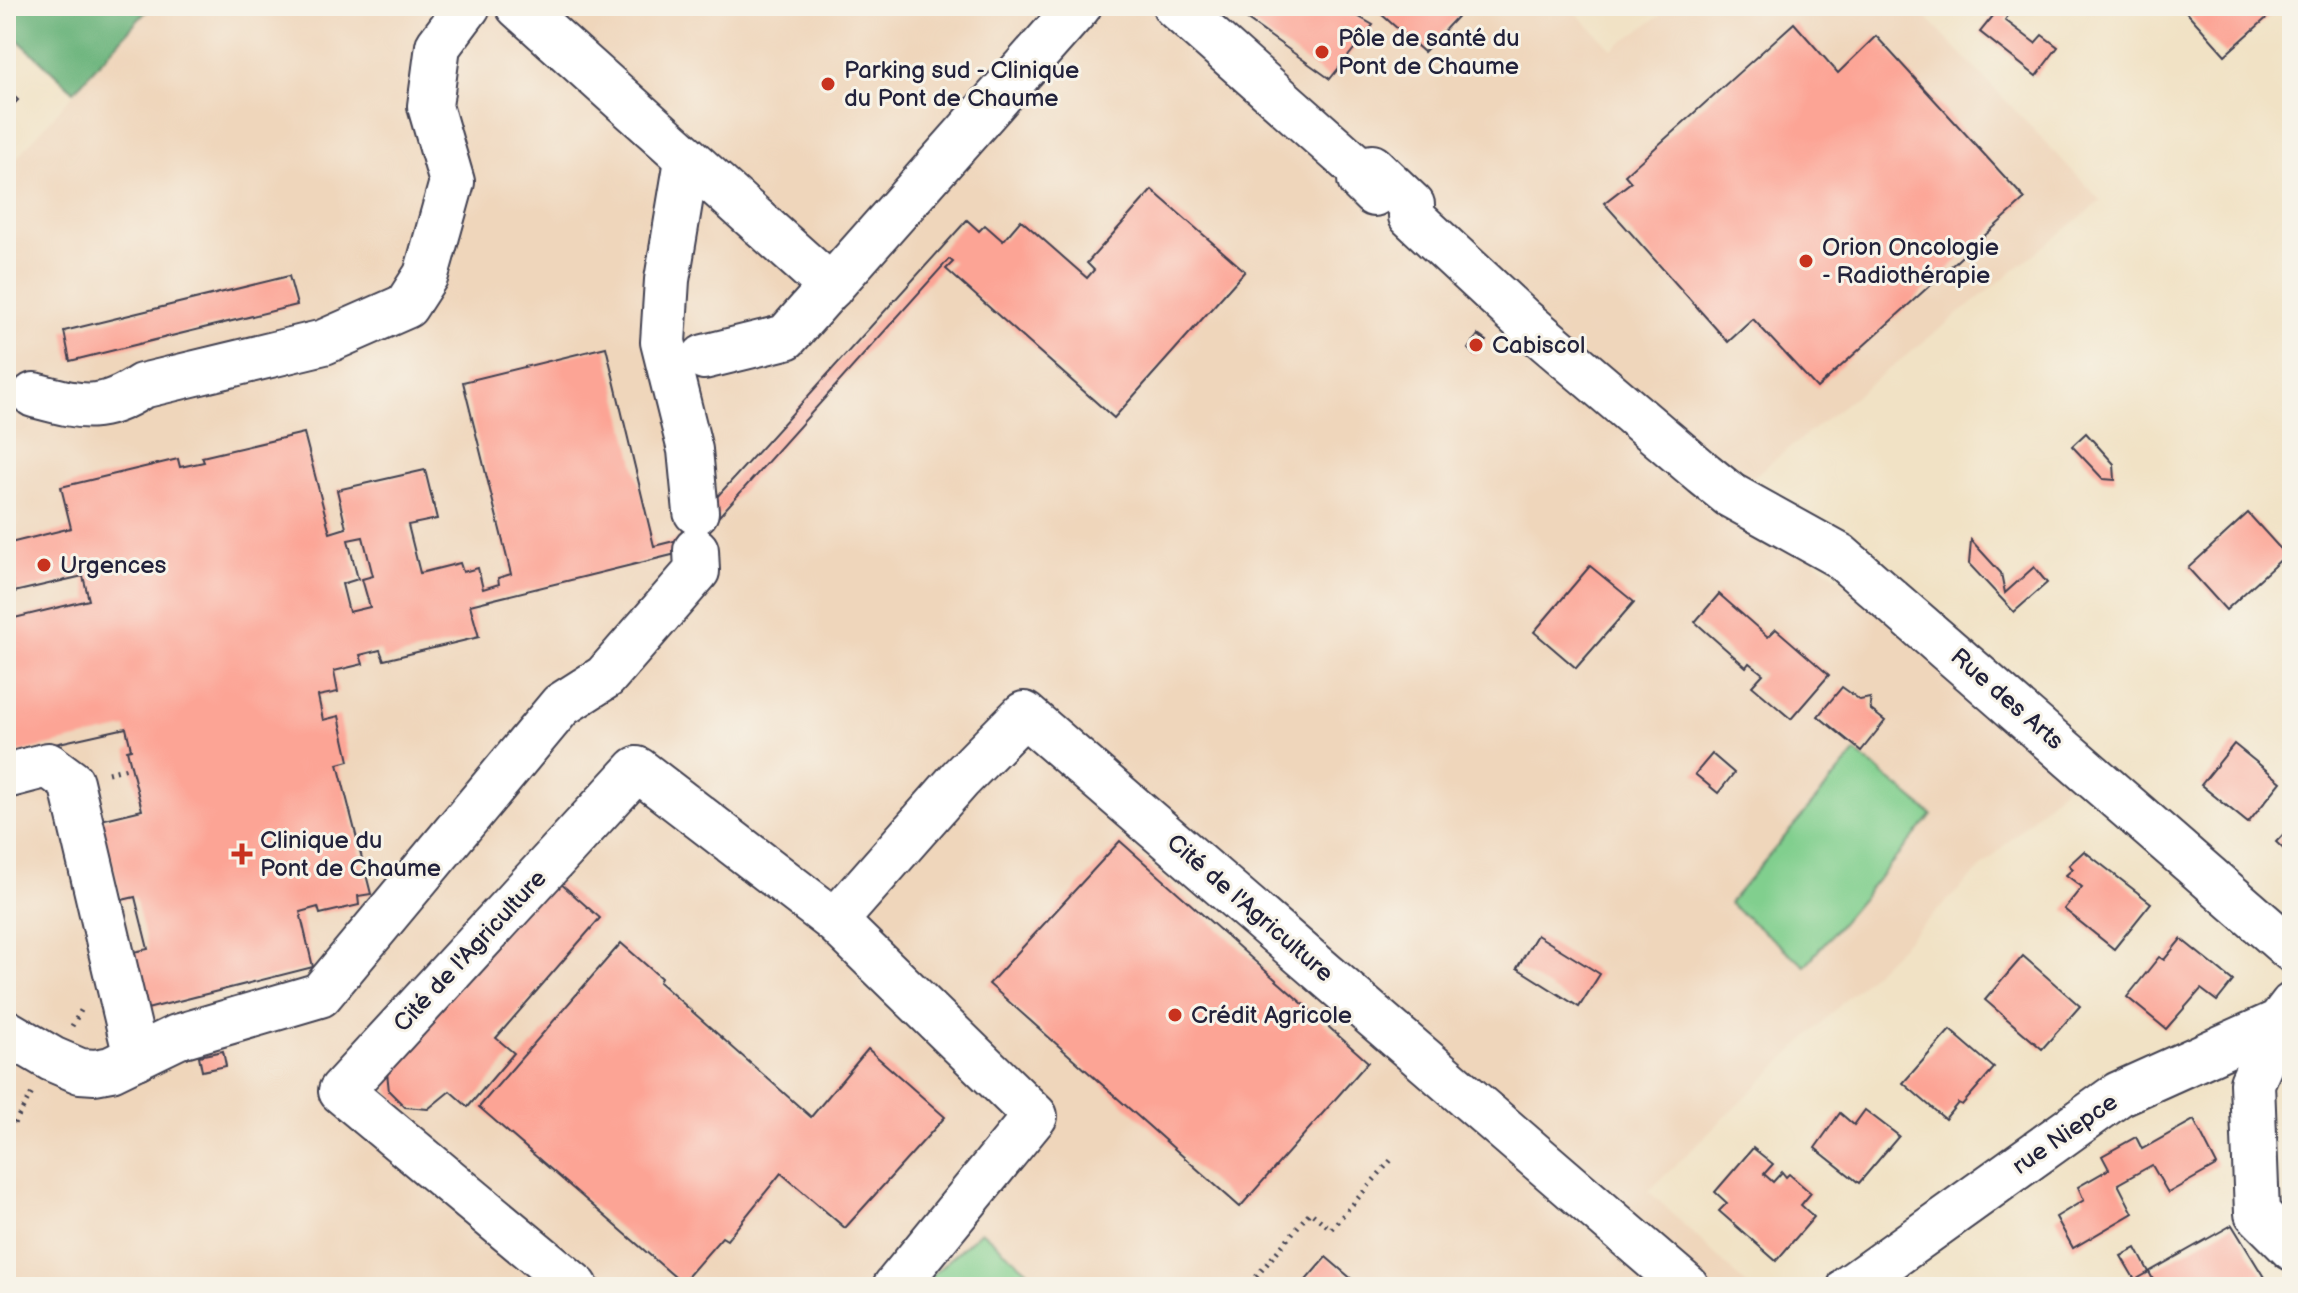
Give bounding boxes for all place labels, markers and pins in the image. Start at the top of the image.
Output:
place label: Pôle de santé du Pont de Chaume [1338,24,1520,81]
marker: Pôle de santé du Pont de Chaume [1313,43,1331,61]
place label: Parking sud - Clinique du Pont de Chaume [844,56,1079,113]
marker: Parking sud - Clinique du Pont de Chaume [819,75,837,93]
place label: Orion Oncologie - Radiothérapie [1822,233,1999,290]
marker: Orion Oncologie - Radiothérapie [1797,252,1815,270]
place label: Cabiscol [1492,331,1585,360]
marker: Cabiscol [1467,336,1485,354]
place label: Urgences [60,551,166,580]
marker: Urgences [35,556,53,574]
place label: Clinique du Pont de Chaume [260,826,441,883]
marker: Clinique du Pont de Chaume [231,843,253,865]
place label: Crédit Agricole [1191,1001,1352,1030]
marker: Crédit Agricole [1166,1006,1184,1024]

